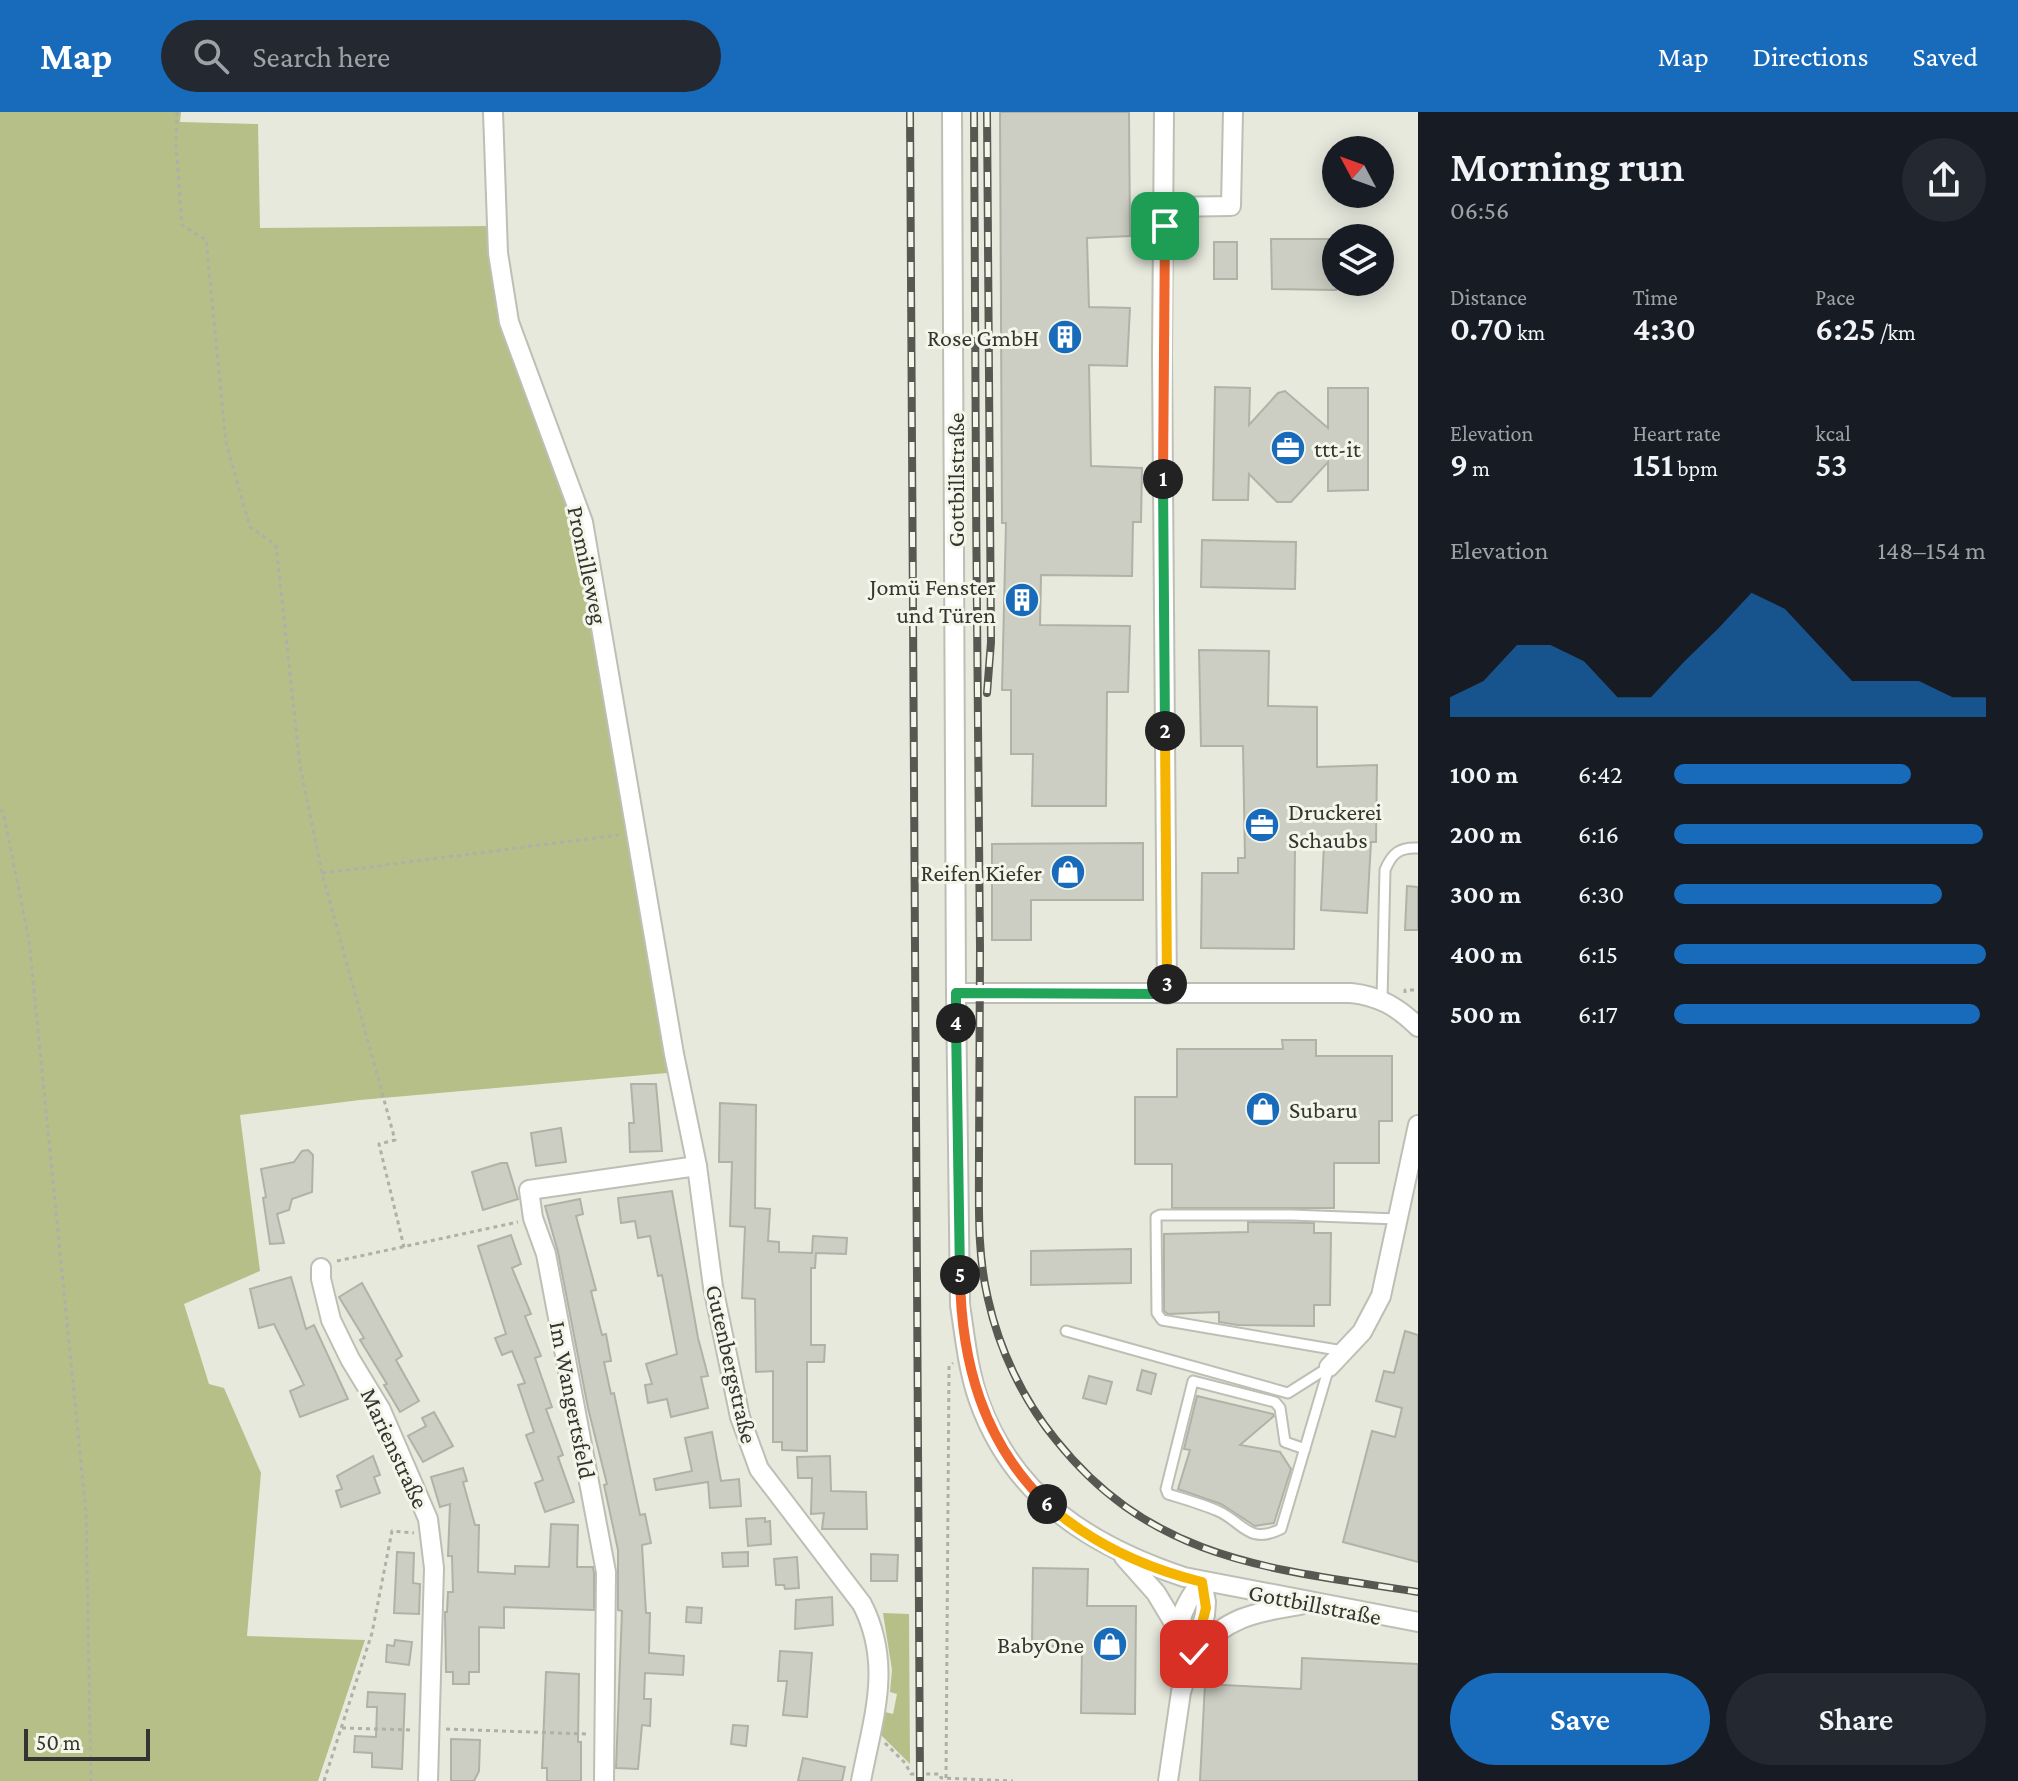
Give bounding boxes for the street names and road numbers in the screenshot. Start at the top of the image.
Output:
street label: Gottbillstraße [942,413,969,547]
street label: Promilleweg [562,503,614,627]
street label: Gutenbergstraße [701,1282,763,1446]
street label: Im Wangertsfeld [544,1319,602,1482]
street label: Marienstraße [355,1384,435,1512]
street label: Gottbillstraße [1246,1578,1384,1630]

